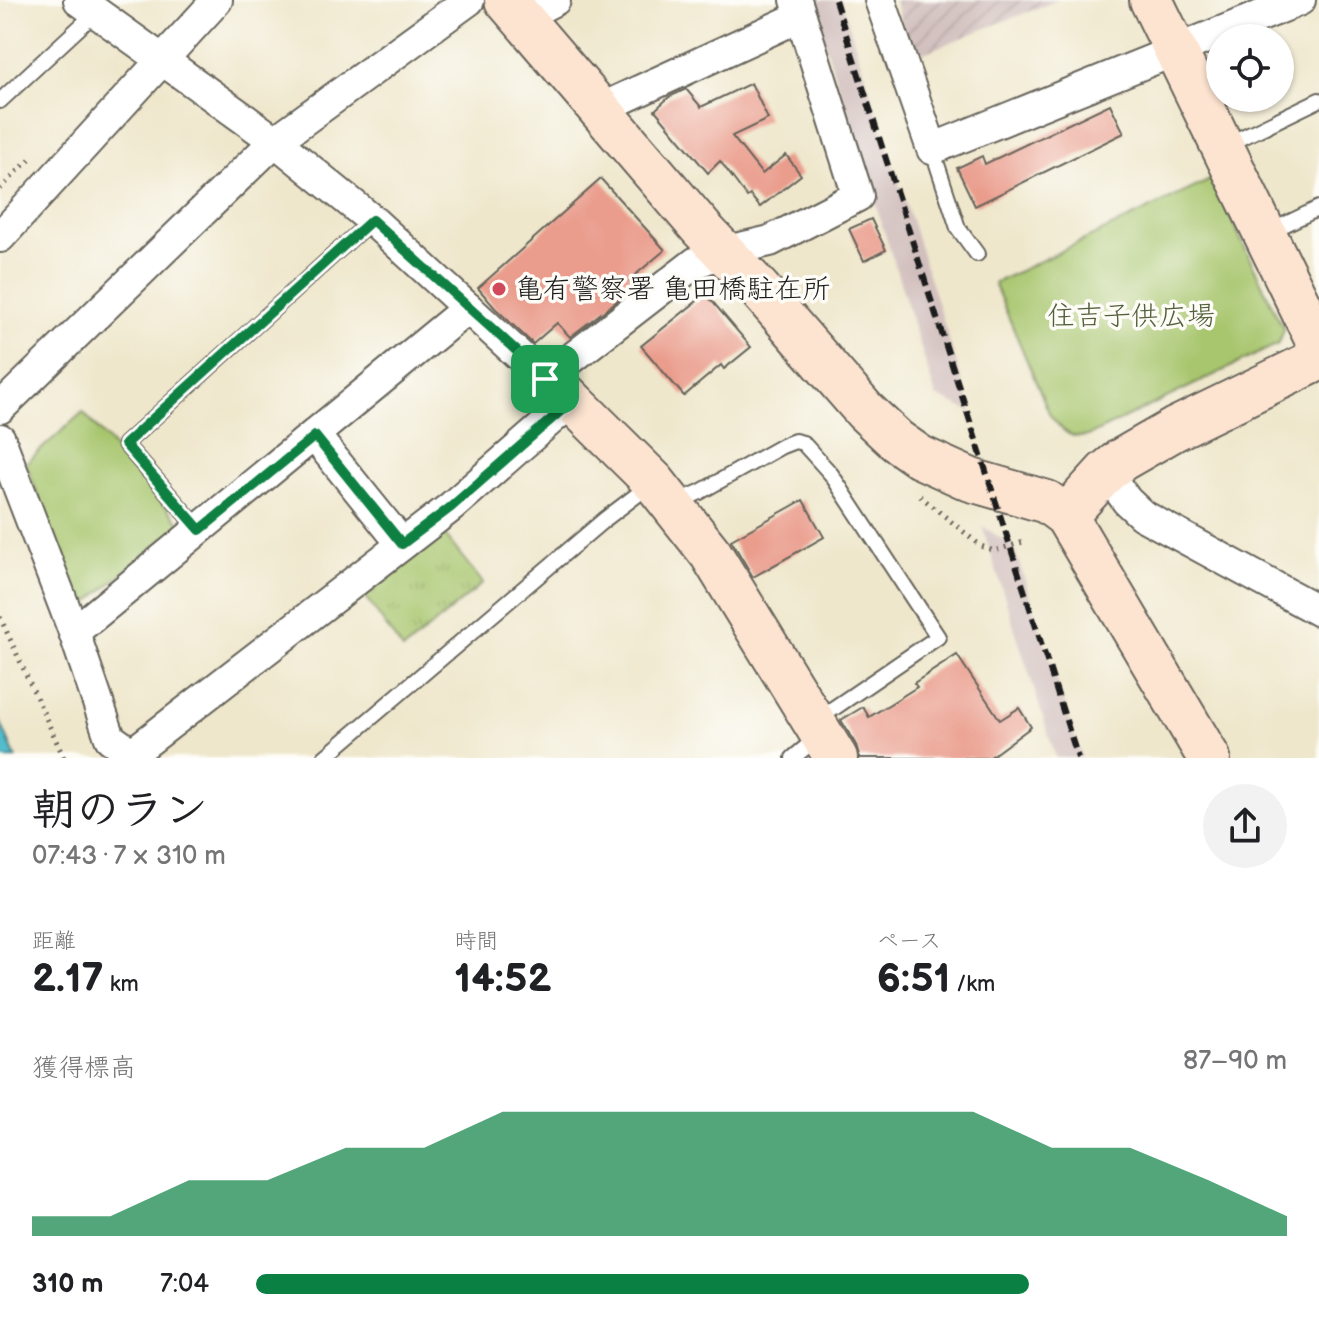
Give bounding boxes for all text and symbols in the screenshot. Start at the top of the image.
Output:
map controls [1206,24,1294,112]
button: locate [1206,24,1294,112]
place label: 亀有警察署 亀田橋駐在所 [515,273,831,306]
marker: 亀有警察署 亀田橋駐在所 [490,280,508,298]
park label: 住吉子供広場 [1047,300,1215,333]
pin [511,345,579,413]
icon: arrive [523,357,567,401]
text: 朝のラン [32,784,208,837]
button: share [1203,784,1287,868]
text: 07:43 · 7 × 310 m [32,841,226,872]
text: 距離 [32,928,76,955]
text: 時間 [454,928,498,955]
text: ペース [877,928,941,955]
text: 2.17 [32,955,104,1003]
text: 14:52 [454,955,551,1003]
text: 6:51 [877,955,950,1003]
text: km [104,971,139,998]
text: /km [950,971,995,998]
text: 87–90 m [1183,1046,1287,1077]
text: 獲得標高 [32,1053,136,1084]
text: 310 m [32,1269,104,1300]
text: 7:04 [160,1269,209,1300]

